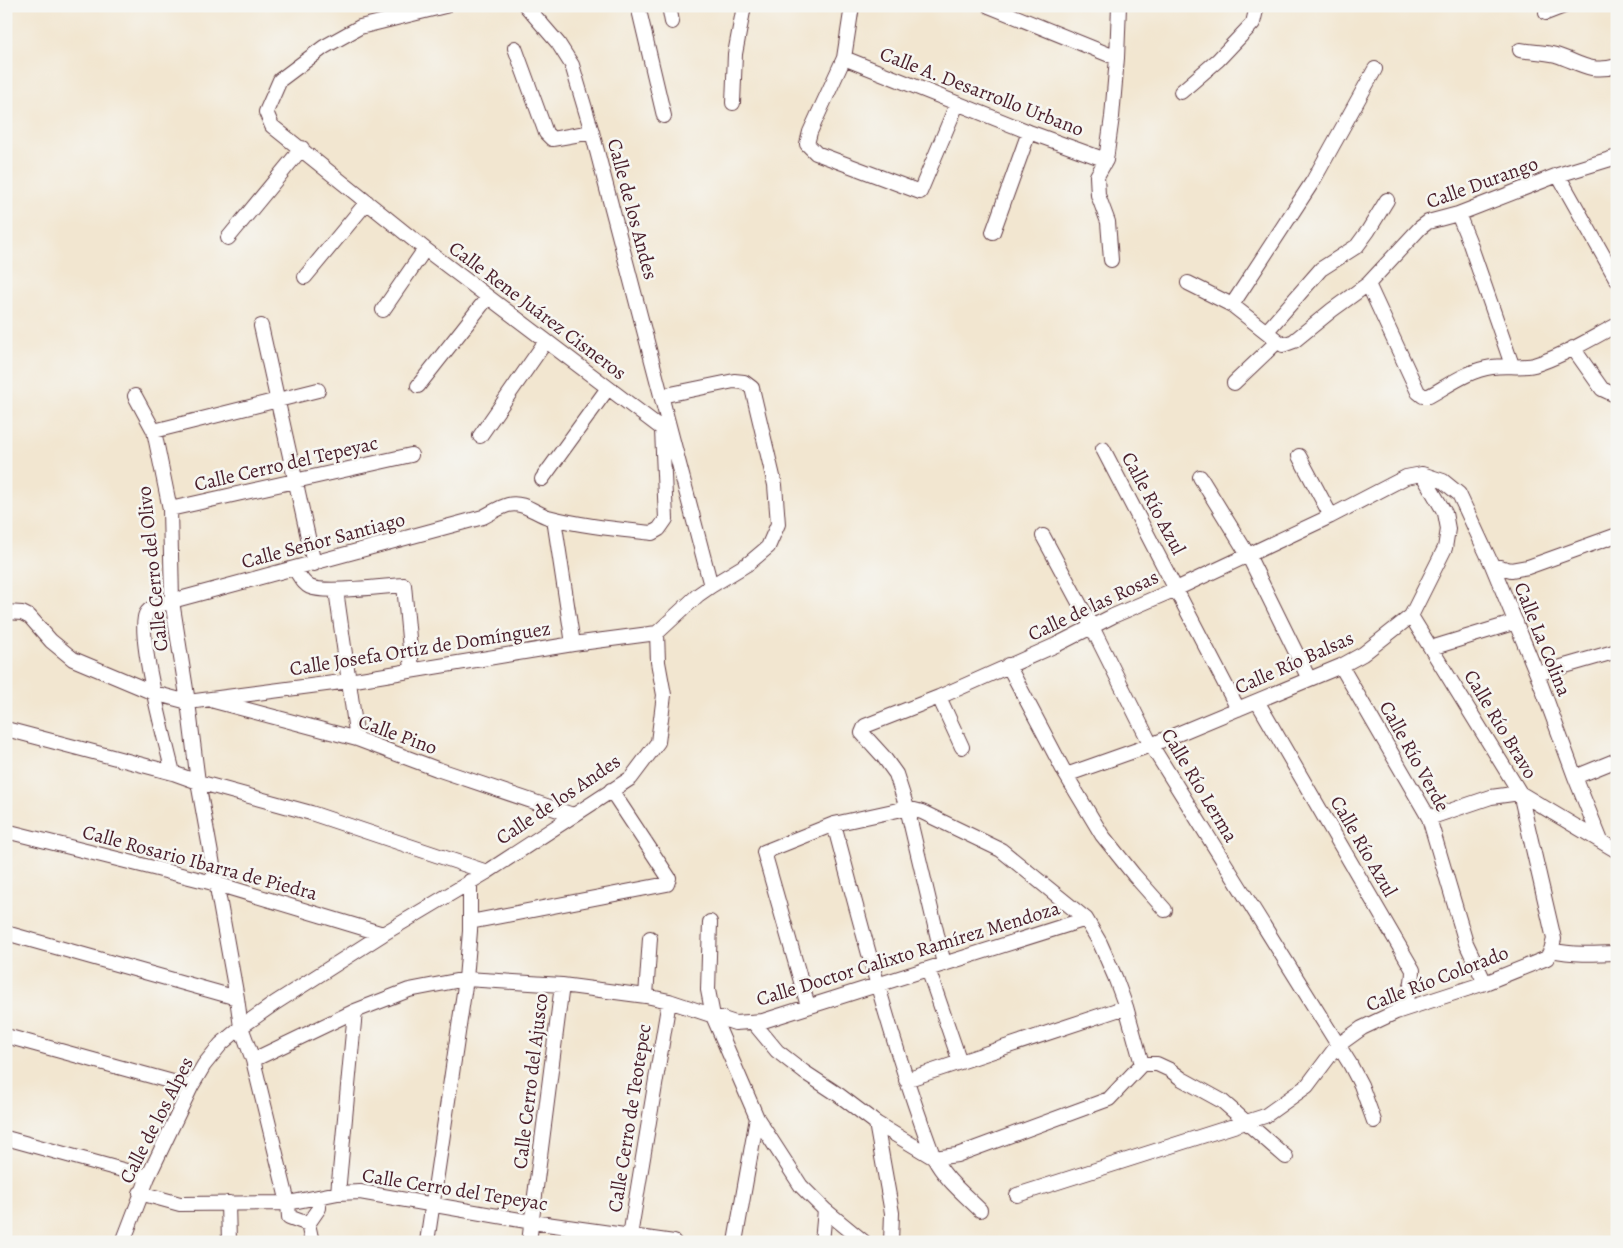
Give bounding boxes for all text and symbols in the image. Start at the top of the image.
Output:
street label: Calle A. Desarrollo Urbano [876,40,1088,143]
street label: Calle de los Andes [601,136,664,283]
street label: Calle Durango [1423,150,1542,215]
street label: Calle Rene Juárez Cisneros [443,235,632,386]
street label: Calle Cerro del Tepeyac [192,429,381,498]
street label: Calle Río Azul [1115,447,1192,559]
street label: Calle Cerro del Olivo [130,485,175,653]
street label: Calle Señor Santiago [238,506,408,575]
street label: Calle de las Rosas [1023,563,1163,648]
street label: Calle La Colina [1507,578,1578,701]
street label: Calle Josefa Ortiz de Domínguez [288,615,552,682]
street label: Calle Río Balsas [1230,624,1358,701]
street label: Calle Río Bravo [1457,665,1544,784]
street label: Calle Río Verde [1373,696,1456,817]
street label: Calle Pino [355,708,441,761]
street label: Calle Río Lerma [1155,723,1245,848]
street label: Calle de los Andes [491,748,626,851]
street label: Calle Río Azul [1324,791,1403,902]
street label: Calle Rosario Ibarra de Piedra [79,818,321,907]
street label: Calle Doctor Calixto Ramírez Mendoza [753,894,1064,1013]
street label: Calle Río Colorado [1362,939,1512,1018]
street label: Calle Cerro del Ajusco [506,992,555,1170]
street label: Calle Cerro de Teotepec [601,1022,658,1214]
street label: Calle de los Alpes [113,1052,200,1188]
street label: Calle Cerro del Tepeyac [360,1161,550,1218]

